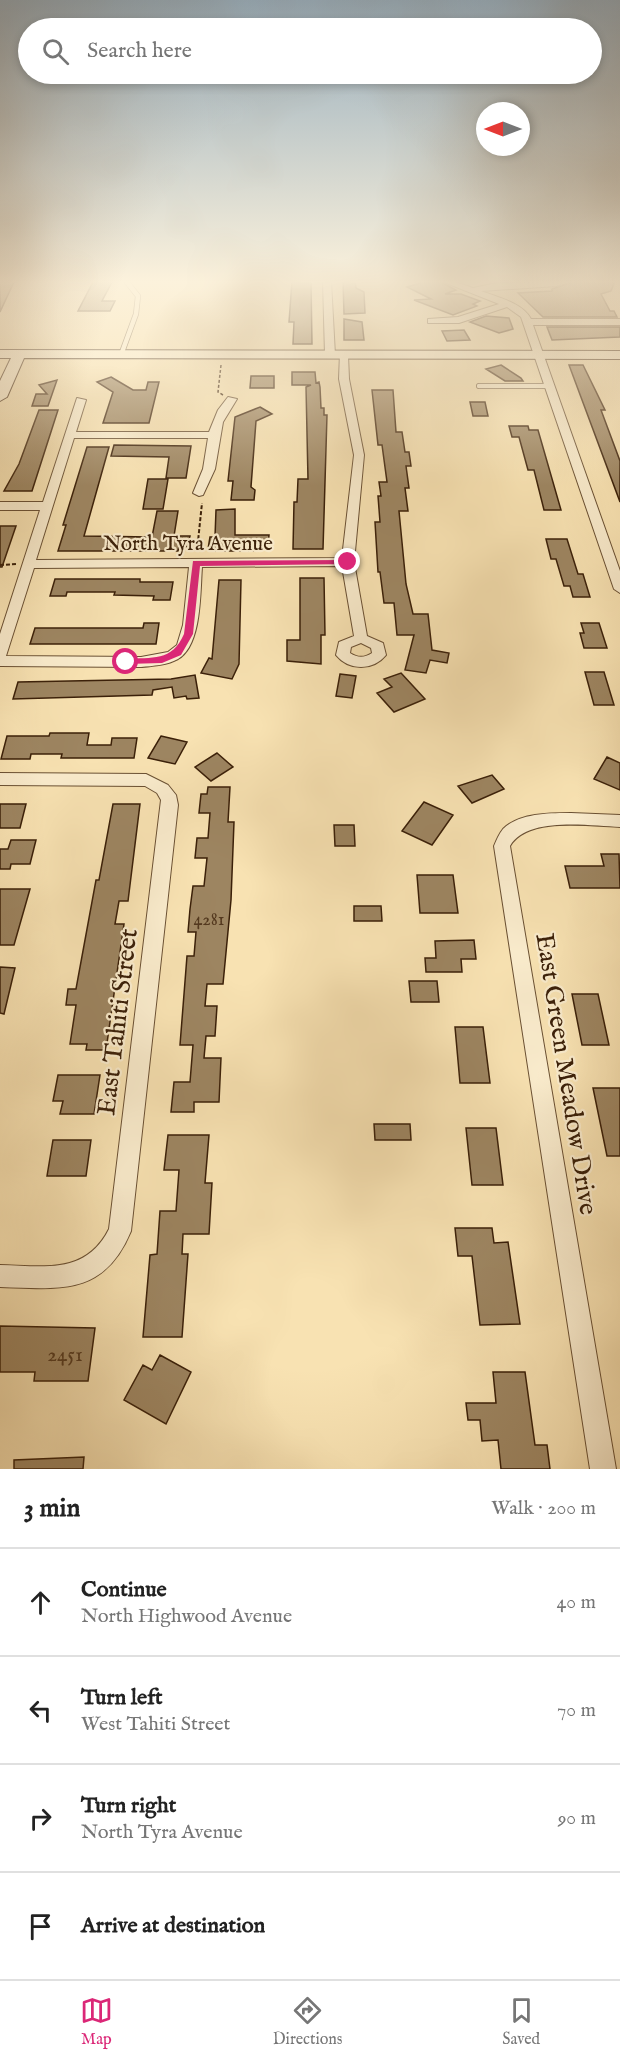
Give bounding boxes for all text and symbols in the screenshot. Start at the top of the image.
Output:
search box [18,18,602,84]
icon: search [39,35,72,68]
text: Search here [87,37,192,65]
north arrow [476,102,530,156]
street label: North Tyra Avenue [103,531,273,558]
route end [334,548,360,574]
route start [112,648,138,674]
house number: 4281 [193,909,225,932]
street label: East Tahiti Street [90,927,146,1117]
street label: East Green Meadow Drive [527,931,605,1217]
house number: 2451 [47,1342,83,1369]
text: 3 min [24,1492,80,1525]
text: Walk · 200 m [491,1496,596,1521]
text: Continue [81,1576,167,1604]
icon: ahead [24,1586,57,1619]
text: 40 m [557,1590,596,1615]
text: North Highwood Avenue [81,1604,292,1629]
text: Turn left [81,1684,163,1712]
icon: left [24,1694,57,1727]
text: 70 m [557,1698,596,1723]
text: West Tahiti Street [81,1712,230,1737]
text: Turn right [81,1792,176,1820]
icon: right [24,1802,57,1835]
text: 90 m [558,1806,596,1831]
text: North Tyra Avenue [81,1820,243,1845]
icon: arrive [24,1910,57,1943]
text: Arrive at destination [81,1912,265,1940]
tab: Map [80,1994,113,2050]
tab: Directions [273,1994,342,2050]
tab: Saved [502,1994,540,2050]

